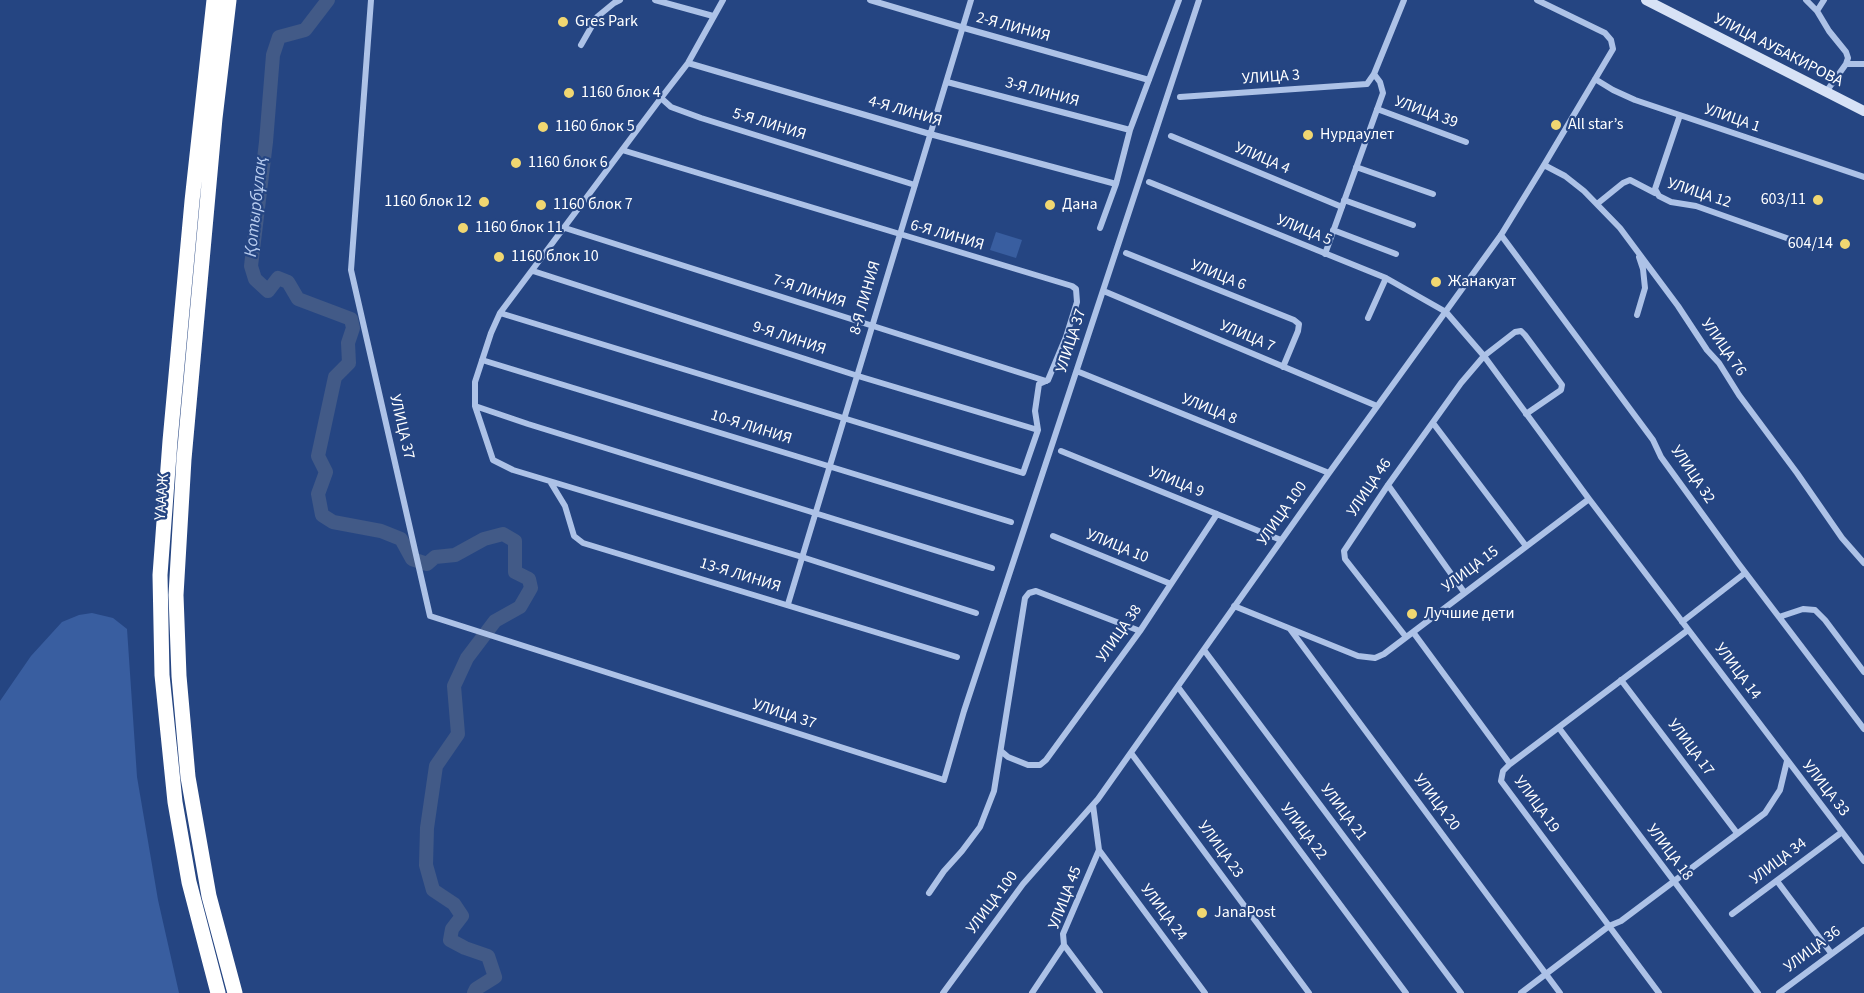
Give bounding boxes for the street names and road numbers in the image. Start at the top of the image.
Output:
street label: 2-Я ЛИНИЯ [974,9,1052,47]
street label: УЛИЦА АУБАКИРОВА [1710,10,1846,92]
street label: УЛИЦА 3 [1241,66,1301,90]
street label: 3-Я ЛИНИЯ [1003,74,1081,112]
street label: 4-Я ЛИНИЯ [866,92,944,132]
street label: УЛИЦА 39 [1392,93,1460,133]
street label: УЛИЦА 1 [1701,100,1763,138]
street label: 5-Я ЛИНИЯ [730,105,808,145]
street label: УЛИЦА 4 [1232,139,1292,179]
street label: УЛИЦА 12 [1665,175,1733,213]
street label: УЛИЦА 5 [1274,211,1334,251]
street label: 6-Я ЛИНИЯ [908,216,986,256]
street label: УЛИЦА 6 [1188,256,1248,296]
street label: 8-Я ЛИНИЯ [846,259,886,337]
street label: 7-Я ЛИНИЯ [770,271,848,313]
street label: УЛИЦА 37 [1053,307,1091,375]
street label: УЛИЦА 76 [1696,316,1750,380]
street label: УЛИЦА 7 [1217,317,1277,357]
street label: 9-Я ЛИНИЯ [750,318,828,360]
street label: УЛИЦА 8 [1179,390,1239,430]
street label: УЛИЦА 37 [384,393,418,461]
street label: 10-Я ЛИНИЯ [708,407,794,449]
street label: УЛИЦА 32 [1666,442,1718,508]
street label: УЛИЦА 46 [1344,455,1396,521]
street label: УЛИЦА 9 [1146,463,1206,503]
street label: ҮАААЖ [152,473,174,521]
street label: УЛИЦА 100 [1254,478,1312,550]
street label: УЛИЦА 10 [1083,526,1151,568]
street label: УЛИЦА 15 [1439,543,1503,597]
street label: 13-Я ЛИНИЯ [697,555,783,597]
street label: УЛИЦА 38 [1093,602,1147,666]
street label: УЛИЦА 14 [1710,640,1764,704]
street label: УЛИЦА 37 [750,696,818,734]
street label: УЛИЦА 17 [1663,716,1717,780]
street label: УЛИЦА 33 [1797,757,1853,821]
street label: УЛИЦА 20 [1409,771,1463,835]
street label: УЛИЦА 19 [1509,773,1563,837]
street label: УЛИЦА 21 [1316,781,1370,845]
street label: УЛИЦА 22 [1276,800,1330,864]
street label: УЛИЦА 23 [1193,818,1247,882]
street label: УЛИЦА 18 [1642,821,1696,885]
street label: УЛИЦА 34 [1747,835,1811,889]
street label: УЛИЦА 45 [1045,864,1087,932]
street label: УЛИЦА 100 [963,868,1023,938]
street label: УЛИЦА 24 [1136,881,1190,945]
street label: УЛИЦА 36 [1781,923,1845,977]

